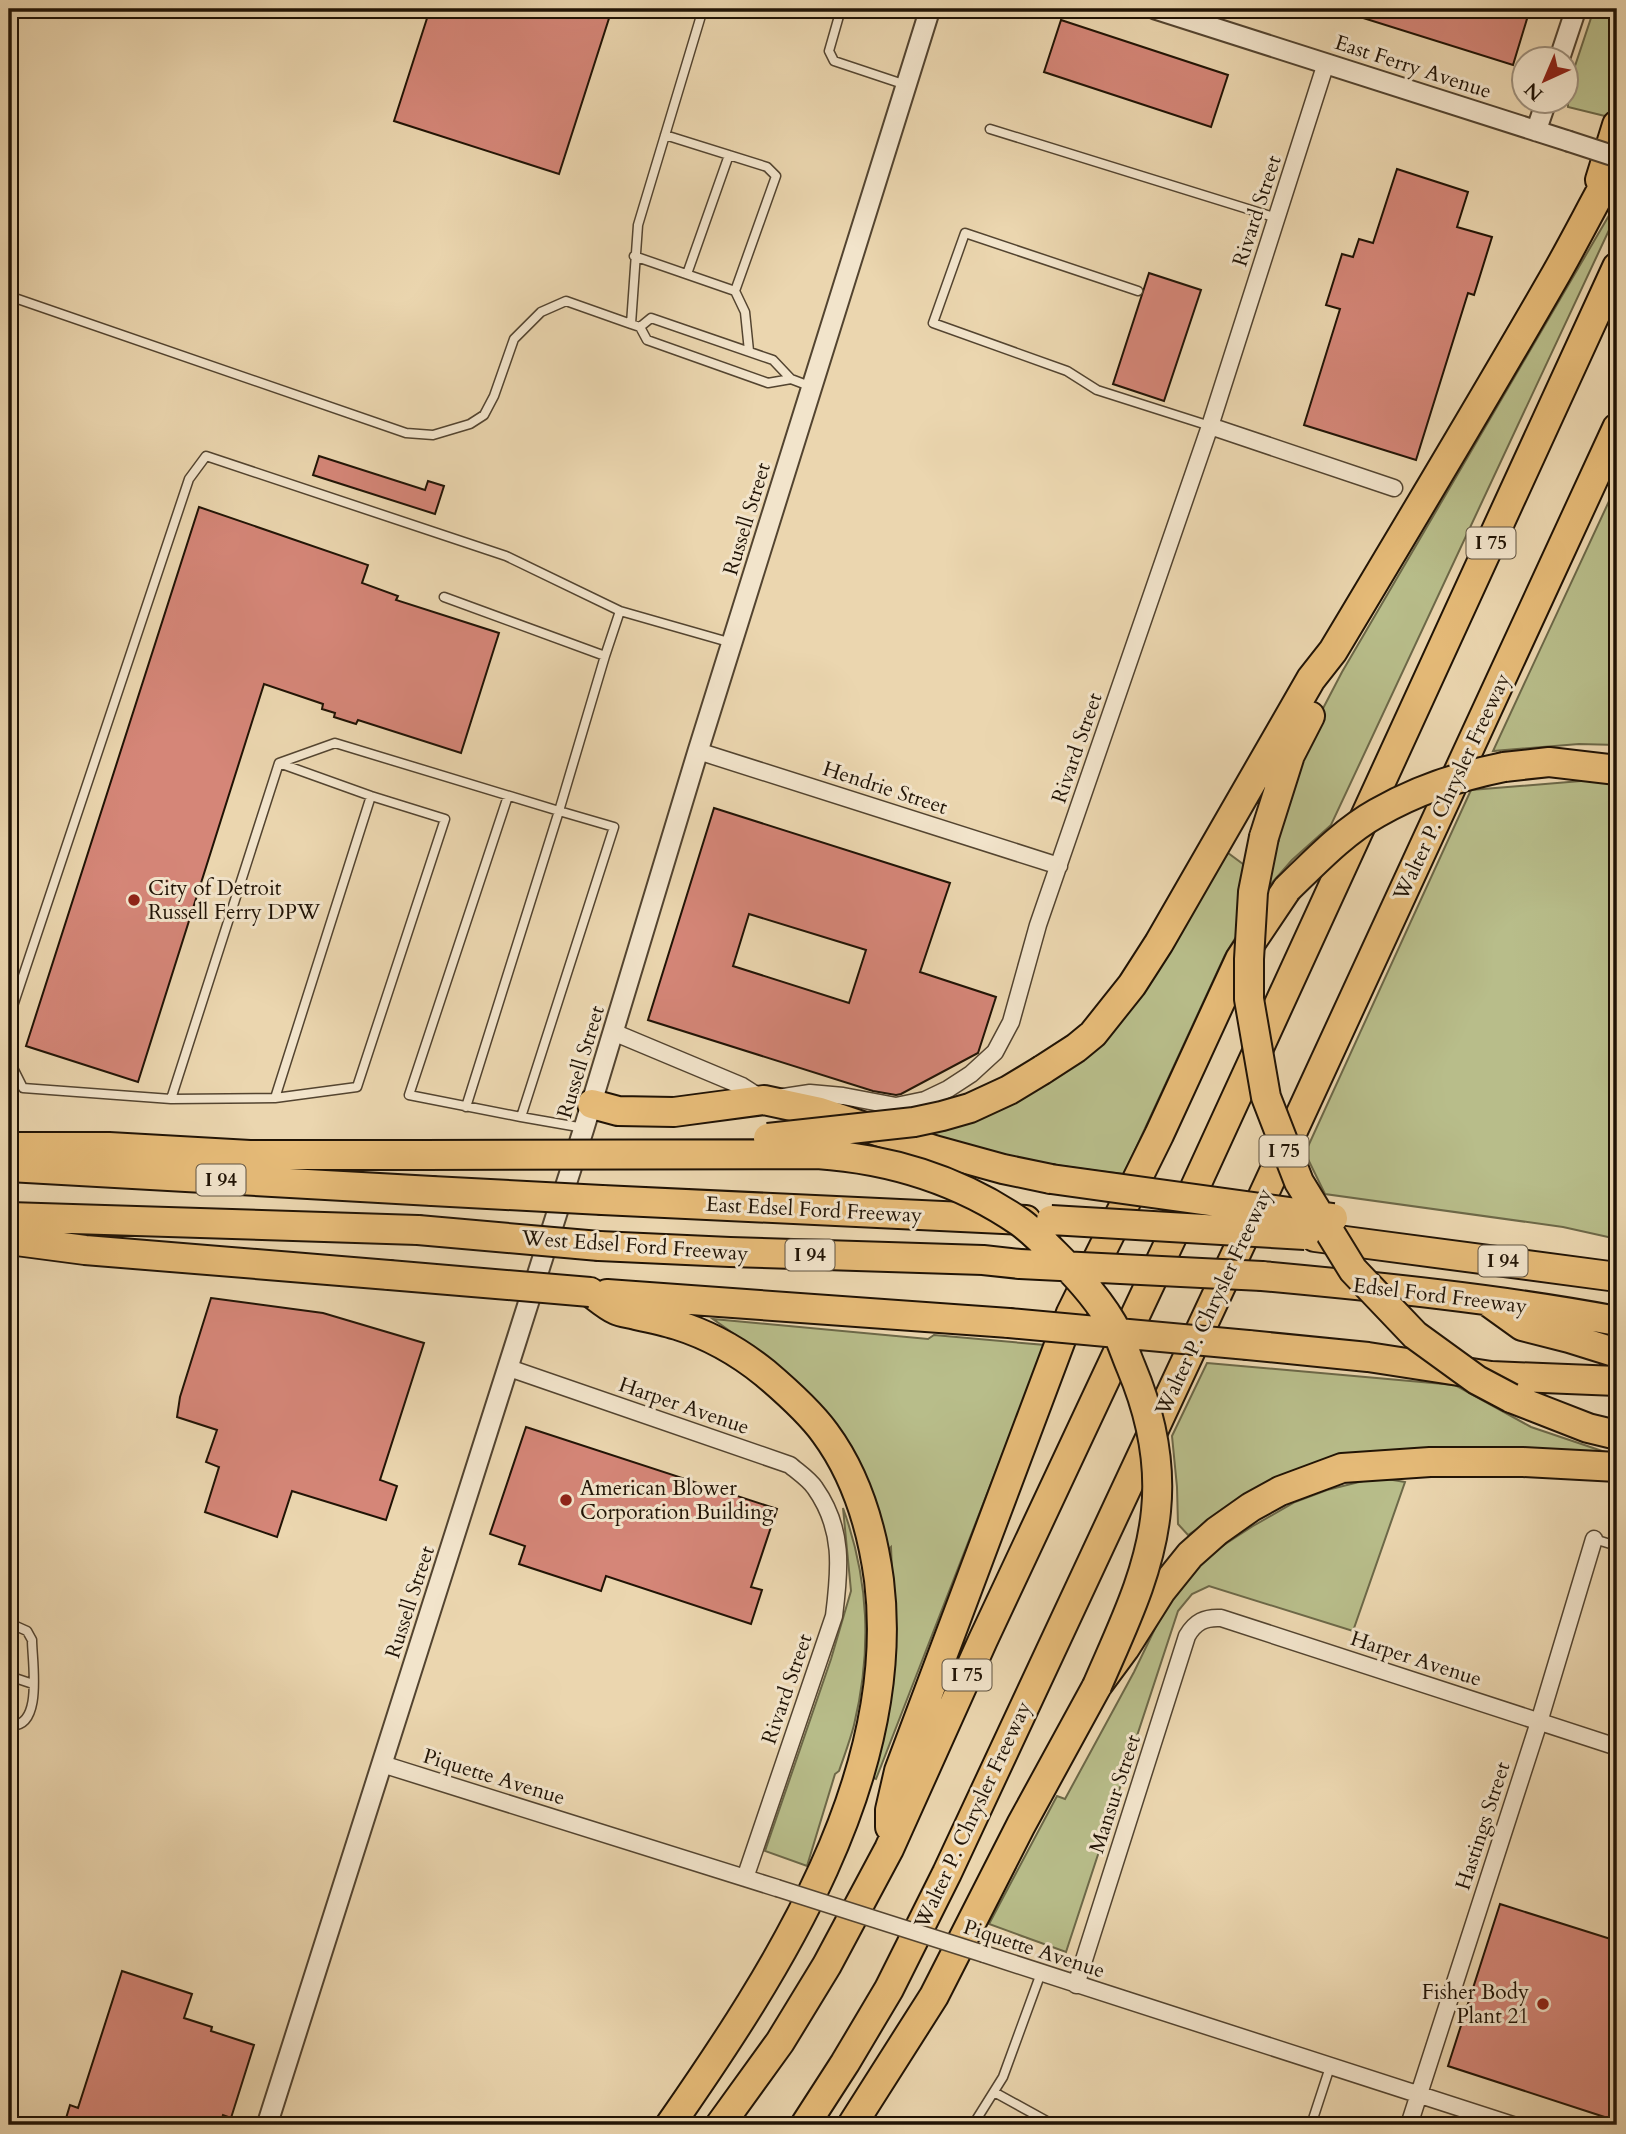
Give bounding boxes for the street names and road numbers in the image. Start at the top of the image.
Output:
street label: East Ferry Avenue [1331,28,1495,106]
street label: Rivard Street [1225,151,1289,270]
street label: Russell Street [716,459,778,579]
road number: I 75 [1466,528,1516,558]
street label: Walter P. Chrysler Freeway [1386,669,1517,906]
street label: Rivard Street [1045,688,1110,807]
street label: Hendrie Street [819,754,951,822]
street label: Russell Street [550,1002,612,1122]
road number: I 75 [1260,1135,1308,1166]
road number: I 94 [196,1164,246,1196]
street label: Walter P. Chrysler Freeway [1148,1184,1279,1421]
street label: East Edsel Ford Freeway [705,1190,923,1230]
street label: West Edsel Ford Freeway [520,1224,749,1268]
road number: I 94 [786,1240,834,1270]
road number: I 94 [1478,1246,1528,1276]
street label: Edsel Ford Freeway [1351,1271,1529,1321]
street label: Harper Avenue [615,1370,753,1442]
street label: Russell Street [378,1542,442,1662]
street label: Harper Avenue [1347,1624,1485,1694]
street label: Rivard Street [755,1629,820,1748]
road number: I 75 [942,1660,992,1690]
street label: Walter P. Chrysler Freeway [907,1697,1038,1934]
street label: Mansur Street [1082,1731,1148,1857]
street label: Piquette Avenue [419,1742,569,1812]
street label: Hastings Street [1449,1758,1517,1894]
street label: Piquette Avenue [960,1912,1108,1986]

